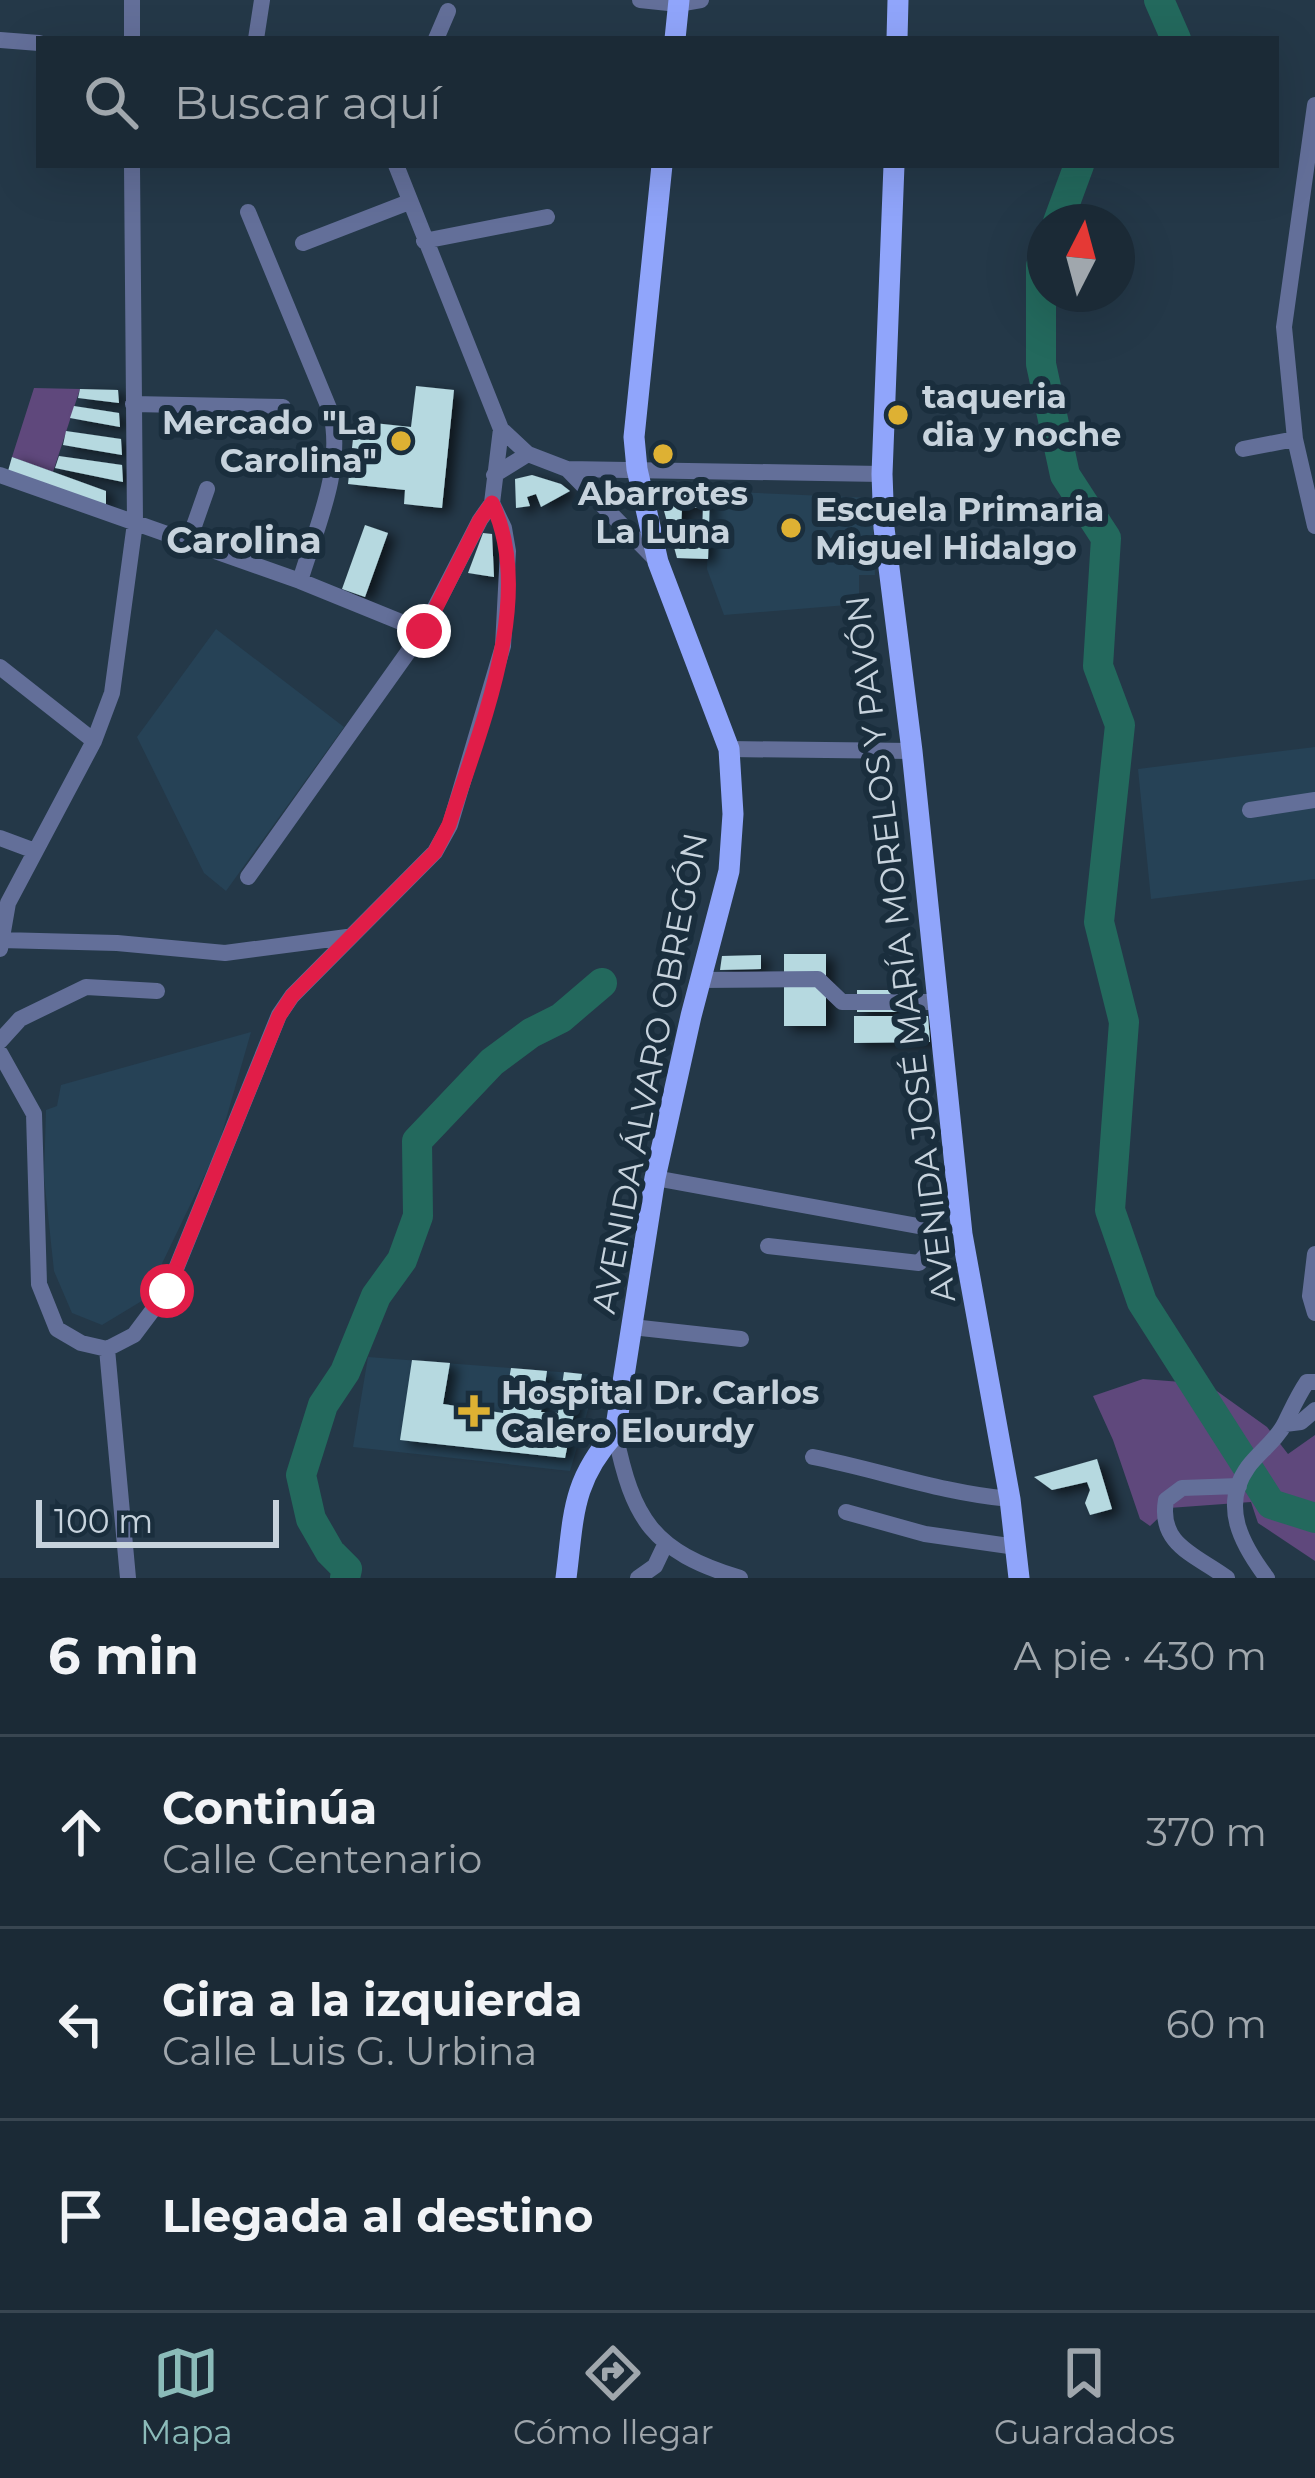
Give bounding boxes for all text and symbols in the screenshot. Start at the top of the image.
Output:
search box [36,36,1279,168]
icon: search [78,69,144,135]
text: Buscar aquí [174,75,441,130]
north arrow [1027,204,1135,312]
place label: taqueria dia y noche [922,376,1121,454]
place label: Mercado "La Carolina" [162,402,377,480]
marker: taqueria dia y noche [885,402,911,428]
marker: Mercado "La Carolina" [388,428,414,454]
marker: Abarrotes La Luna [650,441,676,467]
place label: Abarrotes La Luna [577,473,748,551]
place label: Escuela Primaria Miguel Hidalgo [815,489,1104,567]
marker: Escuela Primaria Miguel Hidalgo [778,515,804,541]
district label: Carolina [166,518,322,562]
street label: AVENIDA JOSÉ MARÍA MORELOS Y PAVÓN [837,593,963,1305]
route end [397,604,451,658]
street label: AVENIDA ÁLVARO OBREGÓN [583,829,715,1317]
route start [140,1264,194,1318]
place label: Hospital Dr. Carlos Calero Elourdy [501,1372,819,1450]
marker: Hospital Dr. Carlos Calero Elourdy [458,1395,490,1427]
scale bar [36,1494,279,1547]
text: 100 m [54,1501,153,1541]
text: 6 min [48,1625,199,1687]
text: A pie · 430 m [1013,1632,1267,1680]
text: Continúa [162,1780,377,1835]
icon: ahead [48,1799,114,1865]
text: 370 m [1146,1808,1267,1856]
text: Calle Centenario [162,1835,482,1883]
text: Gira a la izquierda [162,1972,582,2027]
icon: left [48,1991,114,2057]
text: 60 m [1166,2000,1267,2048]
text: Calle Luis G. Urbina [162,2027,537,2075]
icon: arrive [48,2183,114,2249]
text: Llegada al destino [162,2188,594,2243]
tab: Mapa [140,2340,233,2452]
tab: Cómo llegar [513,2340,714,2452]
tab: Guardados [994,2340,1175,2452]

